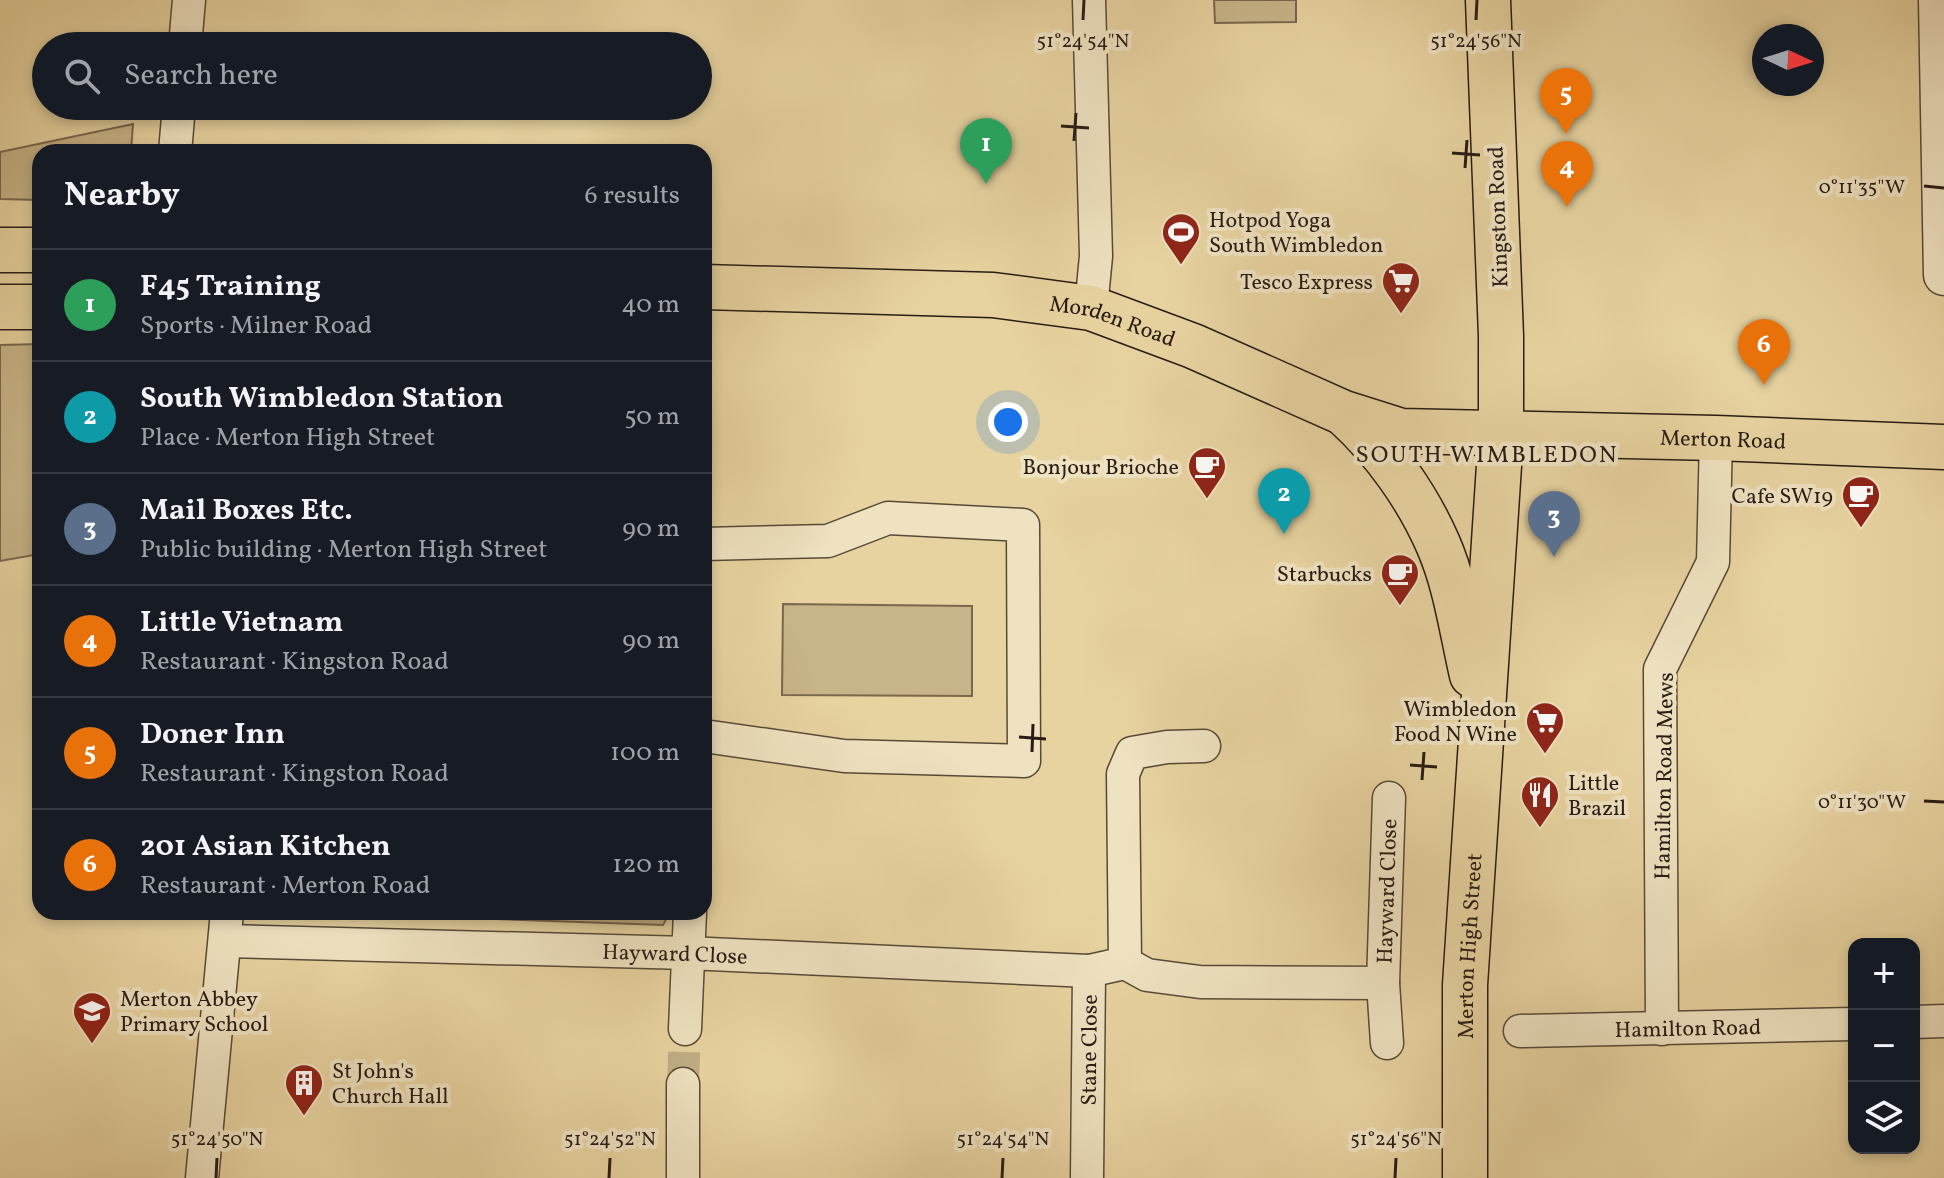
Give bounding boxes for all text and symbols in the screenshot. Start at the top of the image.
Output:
north arrow [1752,24,1824,96]
text: 51°24'54"N [1037,28,1130,56]
text: 51°24'56"N [1430,28,1522,56]
search box [32,32,712,120]
icon: search [60,54,104,98]
text: Search here [124,55,278,97]
pin: 5 [1540,68,1592,134]
pin: 1 [960,118,1012,184]
pin: 4 [1541,141,1593,207]
street label: Kingston Road [1482,146,1517,288]
text: Nearby [64,173,180,220]
text: 0°11'35"W [1819,174,1905,202]
text: 6 results [585,178,680,214]
place label: Hotpod Yoga South Wimbledon [1209,206,1383,262]
sports icon: Hotpod Yoga South Wimbledon [1160,211,1202,266]
supermarket icon: Tesco Express [1380,260,1422,315]
text: F45 Training [140,266,321,308]
place label: Tesco Express [1240,268,1373,299]
text: 1 [85,287,95,323]
text: 40 m [621,287,680,323]
street label: Morden Road [1047,290,1179,356]
text: Sports · Milner Road [140,308,372,344]
pin: 6 [1738,319,1790,385]
text: South Wimbledon Station [140,378,504,420]
text: 2 [83,399,97,435]
text: 50 m [624,399,680,435]
your location [988,402,1028,442]
text: Place · Merton High Street [140,420,435,456]
street label: Merton Road [1660,424,1787,459]
district label: SOUTH WIMBLEDON [1355,439,1619,473]
cafe icon: Bonjour Brioche [1186,445,1228,500]
place label: Bonjour Brioche [1022,453,1179,484]
pin: 2 [1258,468,1310,534]
cafe icon: Cafe SW19 [1840,474,1882,529]
place label: Cafe SW19 [1732,482,1833,513]
text: Mail Boxes Etc. [140,490,353,532]
pin: 3 [1528,491,1580,557]
text: 3 [83,511,97,547]
text: 90 m [622,511,680,547]
text: Public building · Merton High Street [140,532,547,568]
cafe icon: Starbucks [1379,552,1421,607]
place label: Starbucks [1277,560,1372,591]
text: Little Vietnam [140,602,343,644]
text: 4 [82,623,98,659]
text: 90 m [622,623,680,659]
text: Restaurant · Kingston Road [140,644,449,680]
street label: Hamilton Road Mews [1648,672,1683,880]
place label: Wimbledon Food N Wine [1394,695,1517,751]
supermarket icon: Wimbledon Food N Wine [1524,700,1566,755]
text: Doner Inn [140,714,285,756]
text: 5 [84,735,96,771]
text: 100 m [610,735,680,771]
text: Restaurant · Kingston Road [140,756,449,792]
place label: Little Brazil [1568,769,1626,825]
restaurant icon: Little Brazil [1519,774,1561,829]
text: 0°11'30"W [1818,789,1906,817]
street label: Hayward Close [1371,818,1406,964]
text: 201 Asian Kitchen [140,826,391,868]
text: 6 [83,847,97,883]
text: 120 m [612,847,680,883]
street label: Merton High Street [1452,852,1492,1039]
text: Restaurant · Merton Road [140,868,430,904]
street label: Hayward Close [602,938,748,974]
map controls [1848,938,1920,1154]
button: + [1848,938,1920,1010]
place label: Merton Abbey Primary School [120,985,268,1041]
school or university icon: Merton Abbey Primary School [71,990,113,1045]
street label: Stane Close [1075,994,1107,1106]
button: − [1848,1010,1920,1082]
street label: Hamilton Road [1614,1013,1762,1047]
place label: St John's Church Hall [332,1057,449,1113]
building icon: St John's Church Hall [283,1062,325,1117]
button: layers [1848,1082,1920,1154]
text: 51°24'50"N [171,1126,263,1154]
text: 51°24'52"N [564,1126,656,1154]
text: 51°24'54"N [957,1126,1050,1154]
text: 51°24'56"N [1350,1126,1442,1154]

